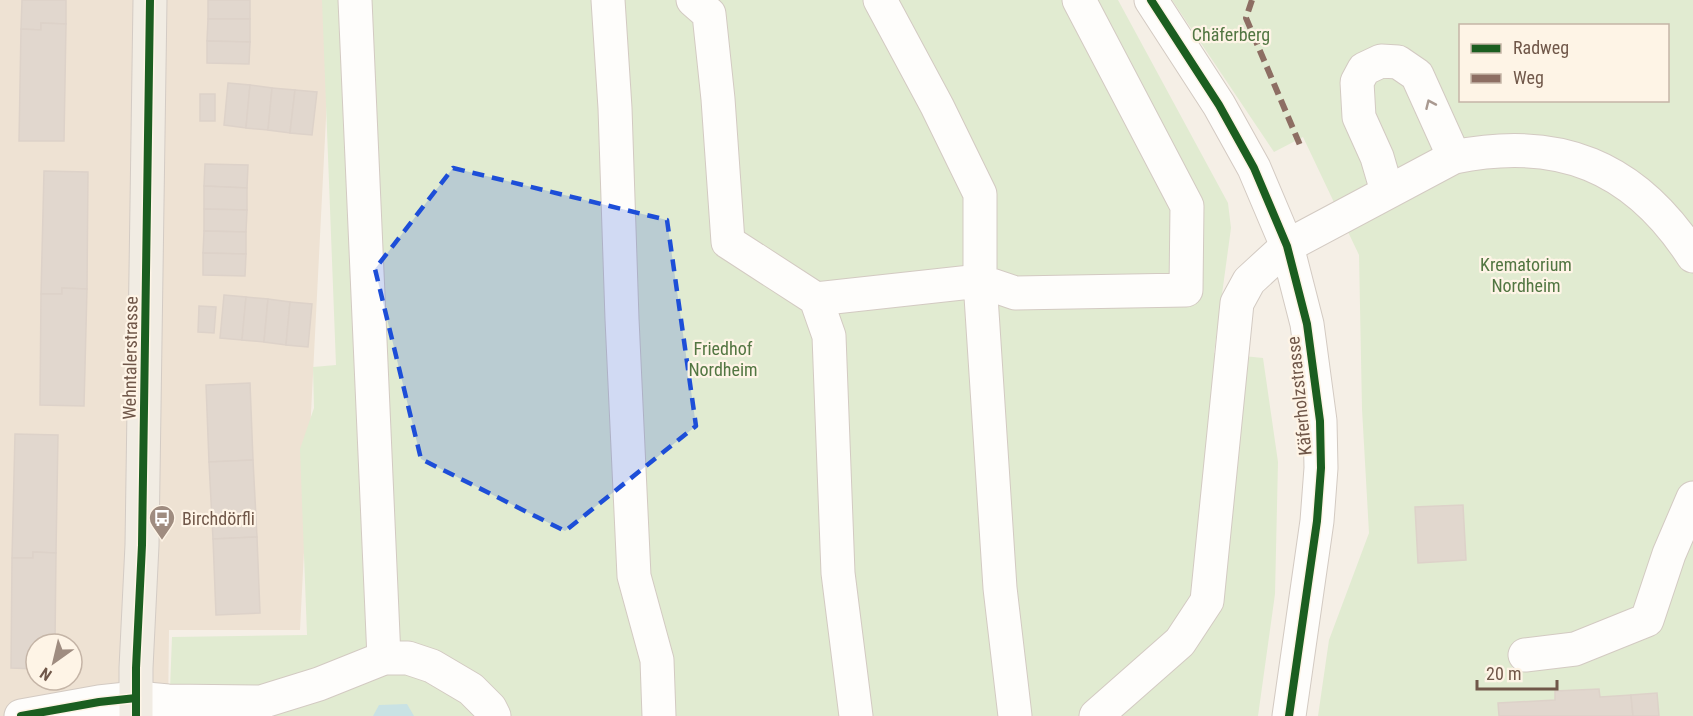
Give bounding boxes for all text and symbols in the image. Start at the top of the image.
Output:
park label: Chäferberg [1192,24,1270,45]
legend [1459,24,1669,102]
text: Radweg [1513,37,1569,58]
text: Weg [1513,67,1544,88]
one-way arrow [1425,99,1437,110]
park label: Krematorium Nordheim [1480,254,1572,296]
street label: Wehntalerstrasse [118,296,142,420]
street label: Käferholzstrasse [1282,335,1316,457]
park label: Friedhof Nordheim [688,338,758,380]
bus stop icon: Birchdörfli [147,503,177,541]
place label: Birchdörfli [182,508,255,529]
north arrow [24,632,84,692]
scale bar [1477,653,1556,691]
text: N [37,663,55,685]
text: 20 m [1486,663,1521,684]

